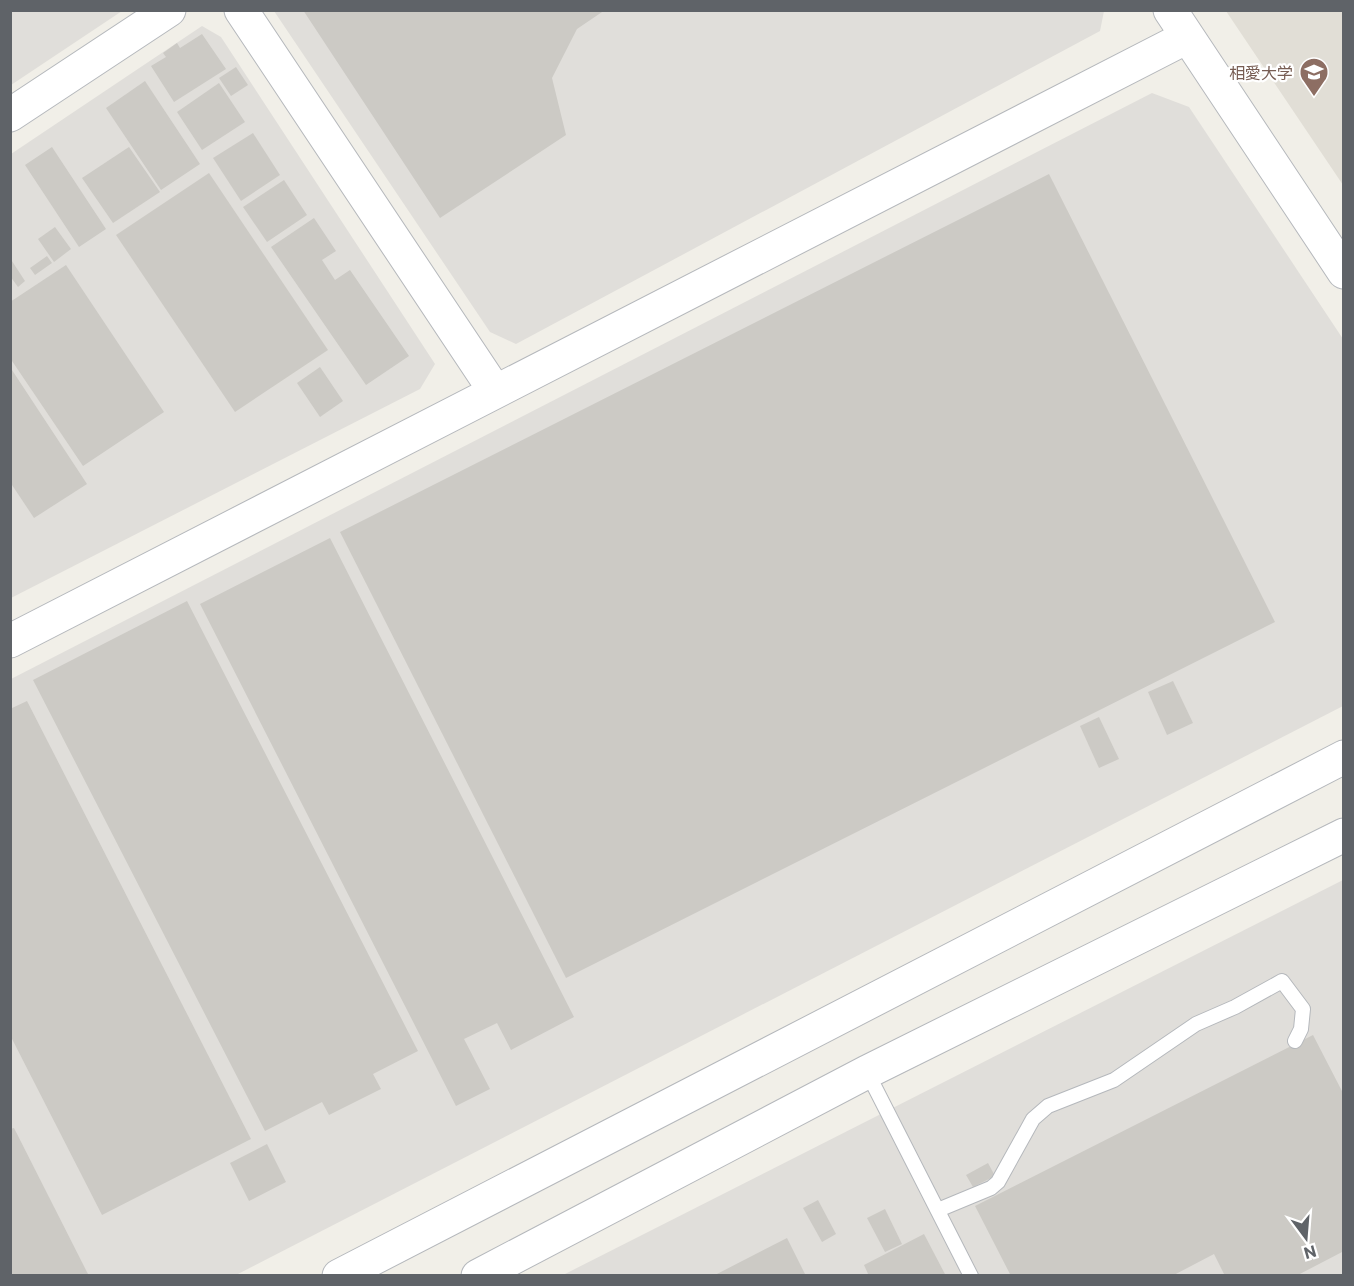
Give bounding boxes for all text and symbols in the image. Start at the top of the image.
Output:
school or university icon: 相愛大学 [1298,56,1330,98]
place label: 相愛大学 [1229,63,1293,82]
north arrow [1276,1208,1336,1268]
text: N [1302,1242,1319,1264]

